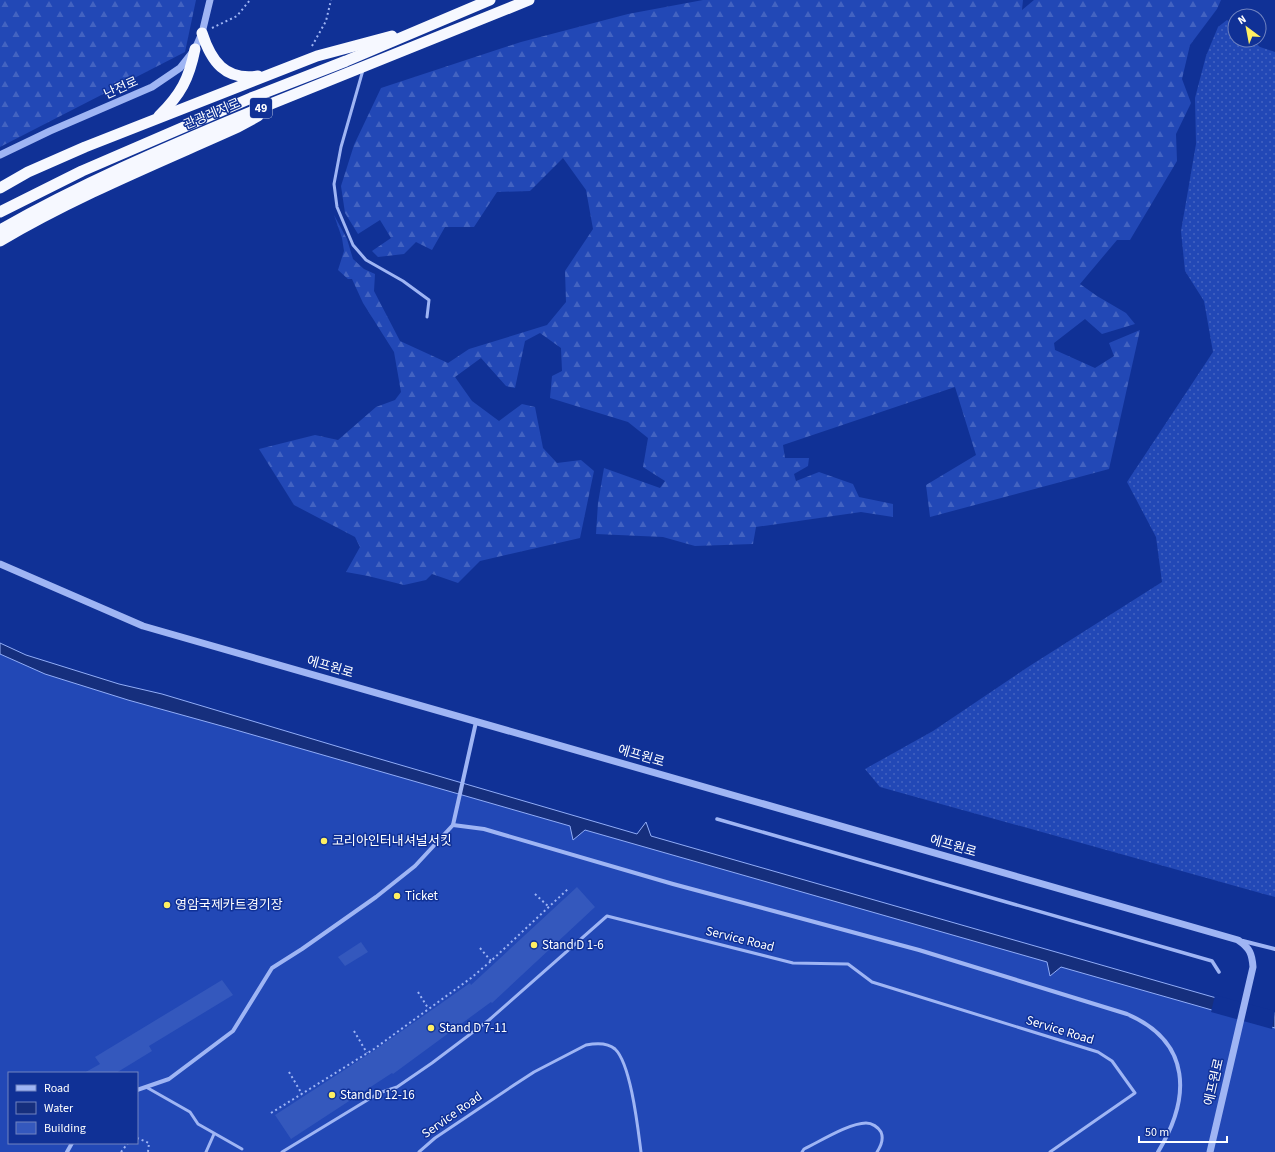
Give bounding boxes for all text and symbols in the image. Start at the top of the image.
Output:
north arrow [1227,8,1267,48]
text: N [1235,12,1249,28]
street label: 난전로 [101,72,141,104]
street label: 관광레저로 [181,94,243,134]
road number: 49 [250,98,272,118]
street label: 에프원로 [305,652,356,682]
street label: 에프원로 [616,741,667,771]
street label: 에프원로 [928,831,979,861]
place label: 코리아인터내셔널서킷 [332,832,452,850]
marker: 코리아인터내셔널서킷 [319,836,329,846]
place label: Ticket [405,887,439,905]
marker: Ticket [392,891,402,901]
place label: 영암국제카트경기장 [175,896,283,914]
marker: 영암국제카트경기장 [162,900,172,910]
street label: Service Road [704,922,776,956]
place label: Stand D 1-6 [542,936,604,954]
marker: Stand D 1-6 [529,940,539,950]
street label: Service Road [1024,1011,1096,1049]
place label: Stand D 7-11 [439,1019,507,1037]
marker: Stand D 7-11 [426,1023,436,1033]
street label: 에프원로 [1200,1057,1228,1107]
legend [8,1072,138,1144]
text: Road [44,1080,70,1097]
place label: Stand D 12-16 [340,1086,415,1104]
street label: Service Road [418,1088,486,1142]
marker: Stand D 12-16 [327,1090,337,1100]
text: Water [44,1100,74,1117]
scale bar [1139,1118,1227,1144]
text: Building [44,1120,86,1137]
text: 50 m [1145,1124,1169,1141]

